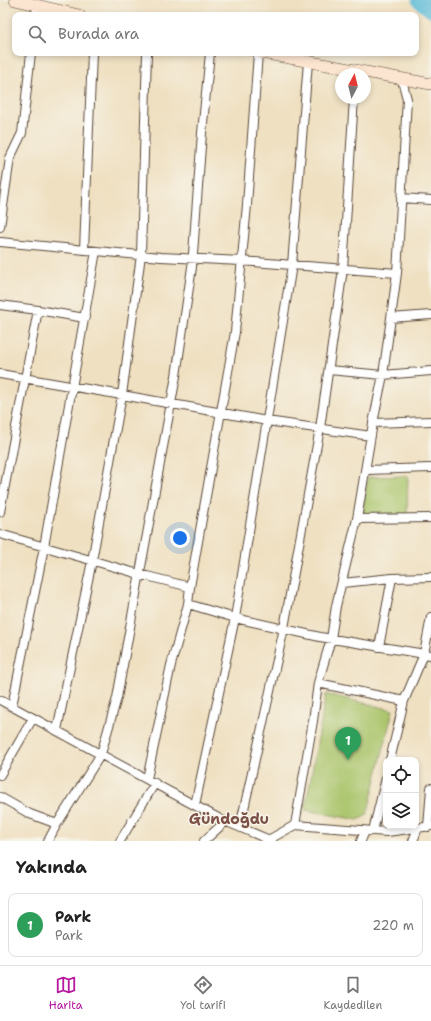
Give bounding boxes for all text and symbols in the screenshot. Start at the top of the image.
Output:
search box [12,12,419,56]
icon: search [26,23,48,45]
text: Burada ara [58,24,139,44]
north arrow [335,68,371,104]
your location [170,528,190,548]
pin: 1 [335,727,361,760]
map controls [383,757,419,829]
button: locate [383,757,419,793]
button: layers [383,793,419,829]
district label: Gündoğdu [189,809,269,829]
text: Yakında [16,856,87,878]
text: Park [55,907,91,927]
text: 1 [27,917,33,934]
text: 220 m [372,917,414,934]
text: Park [55,927,83,944]
tab: Harita [49,974,83,1013]
tab: Yol tarifi [180,974,226,1013]
tab: Kaydedilen [323,974,382,1013]

